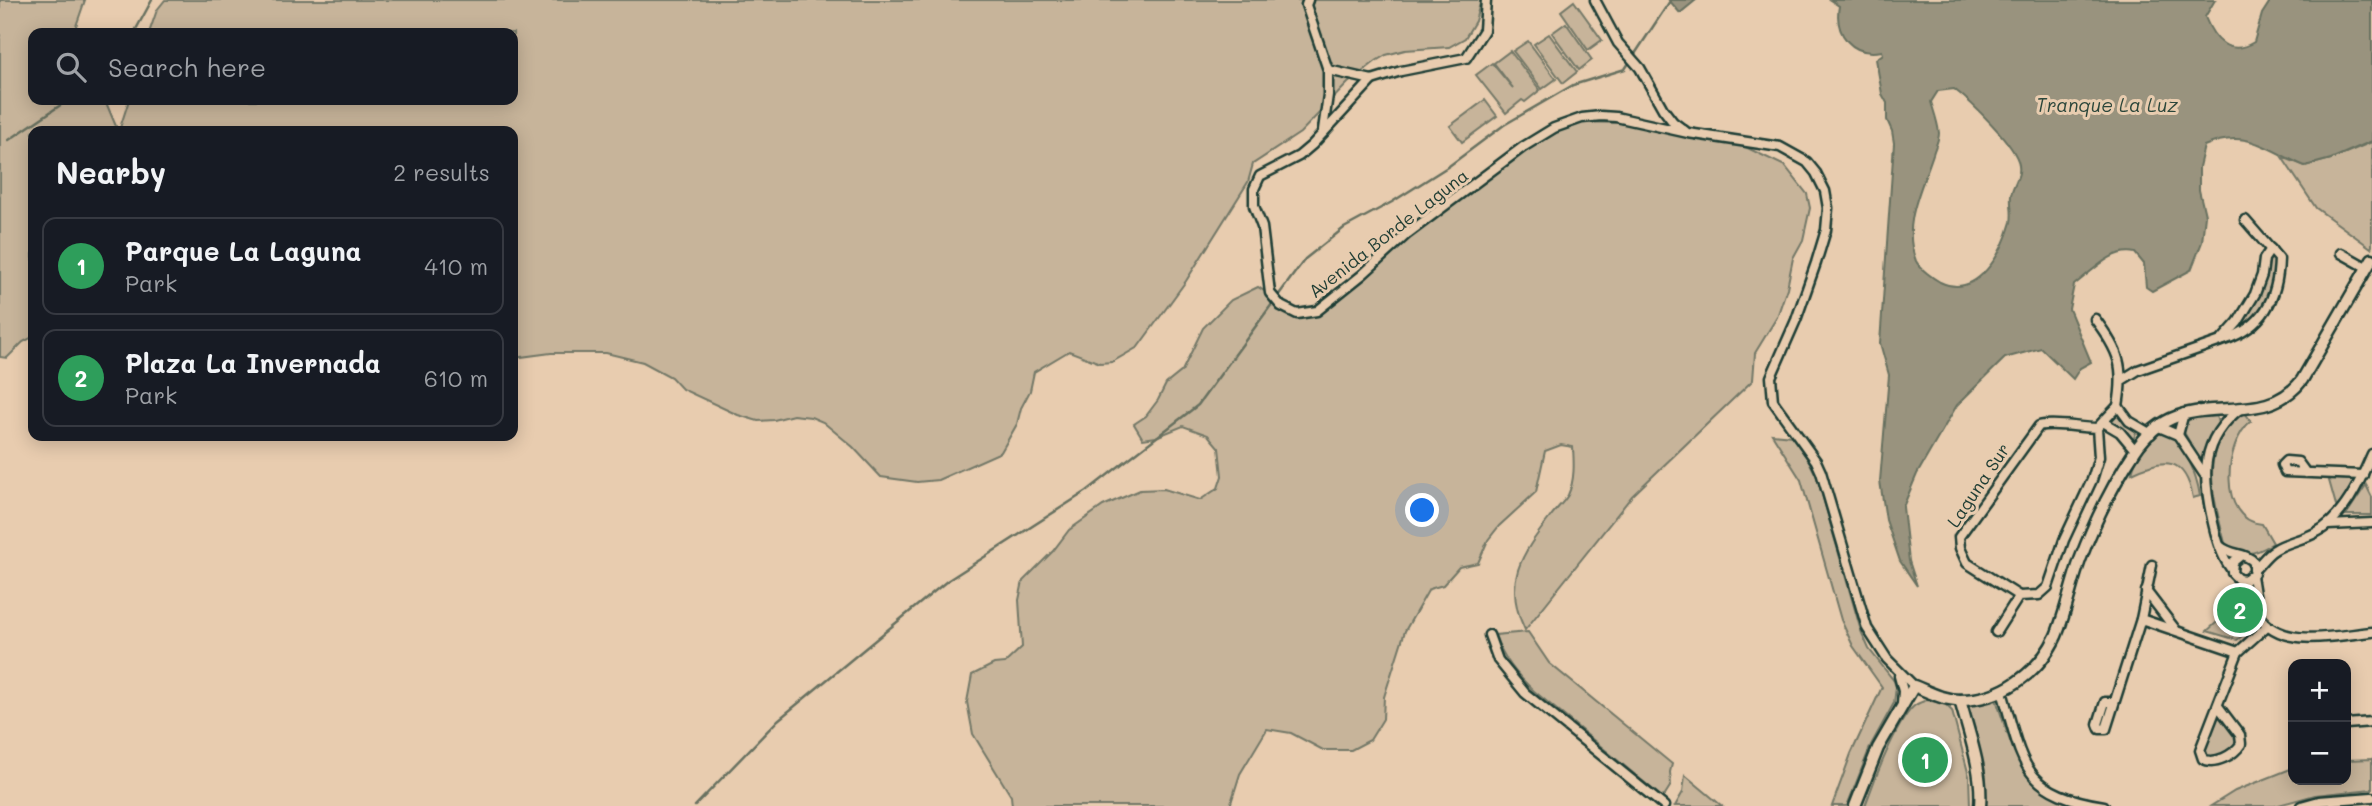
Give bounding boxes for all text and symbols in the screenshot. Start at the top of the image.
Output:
search box [28,28,518,105]
icon: search [52,48,90,86]
text: Search here [108,50,266,84]
water label: Tranque La Luz [2036,92,2178,117]
text: Nearby [56,152,166,192]
text: 2 results [393,157,490,187]
street label: Avenida Borde Laguna [1303,163,1473,303]
text: Parque La Laguna [125,234,362,268]
text: 1 [76,251,86,281]
text: 410 m [424,251,488,281]
text: Park [125,268,177,298]
text: Plaza La Invernada [125,346,381,380]
text: 2 [75,363,87,393]
text: 610 m [424,363,488,393]
text: Park [125,380,177,410]
street label: Laguna Sur [1941,438,2015,532]
your location [1405,493,1439,527]
pin: 2 [2217,584,2263,636]
map controls [2288,659,2351,785]
button: + [2288,659,2351,722]
button: − [2288,722,2351,785]
pin: 1 [1902,734,1948,786]

